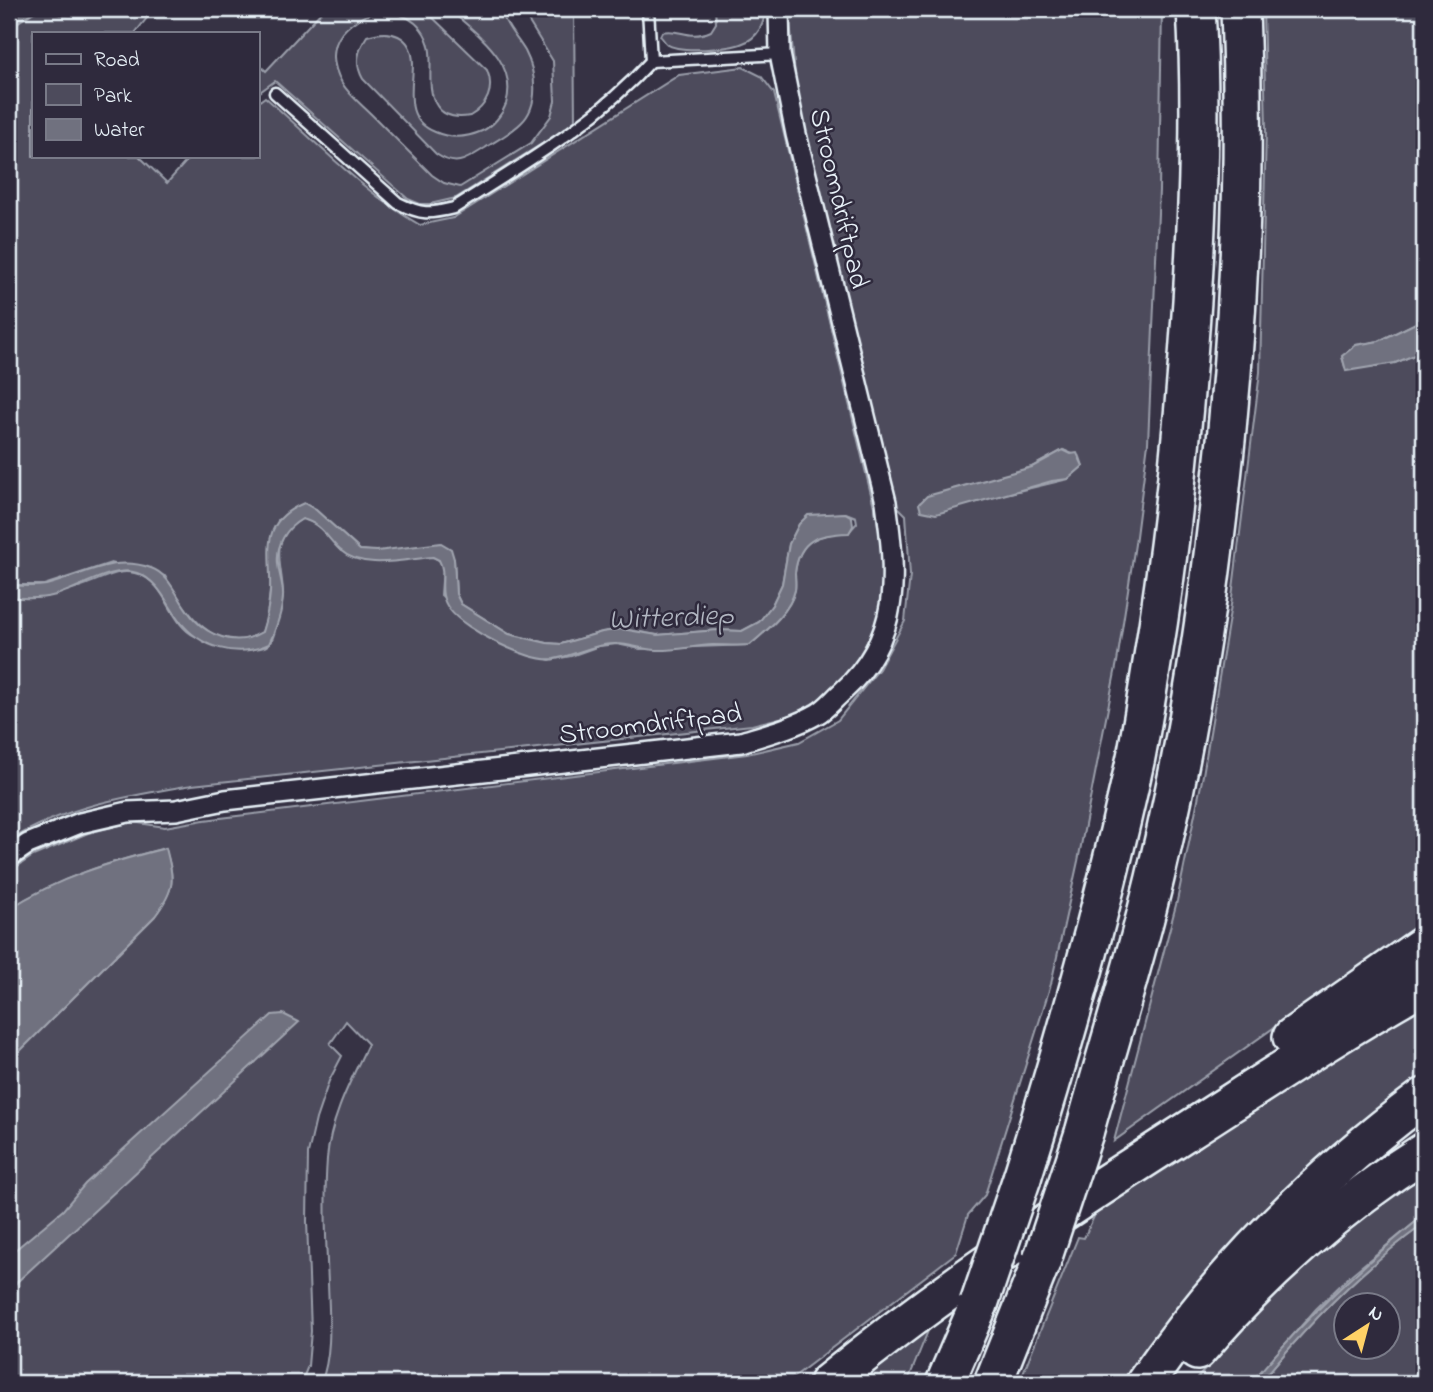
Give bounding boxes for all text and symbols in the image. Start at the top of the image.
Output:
legend [32,32,259,158]
text: Road [94,46,140,76]
text: Park [94,82,133,112]
street label: Stroomdriftpad [797,105,878,293]
text: Water [94,116,145,146]
water label: Witterdiep [608,595,735,643]
street label: Stroomdriftpad [557,694,744,757]
north arrow [1332,1290,1402,1360]
text: N [1362,1300,1389,1329]

